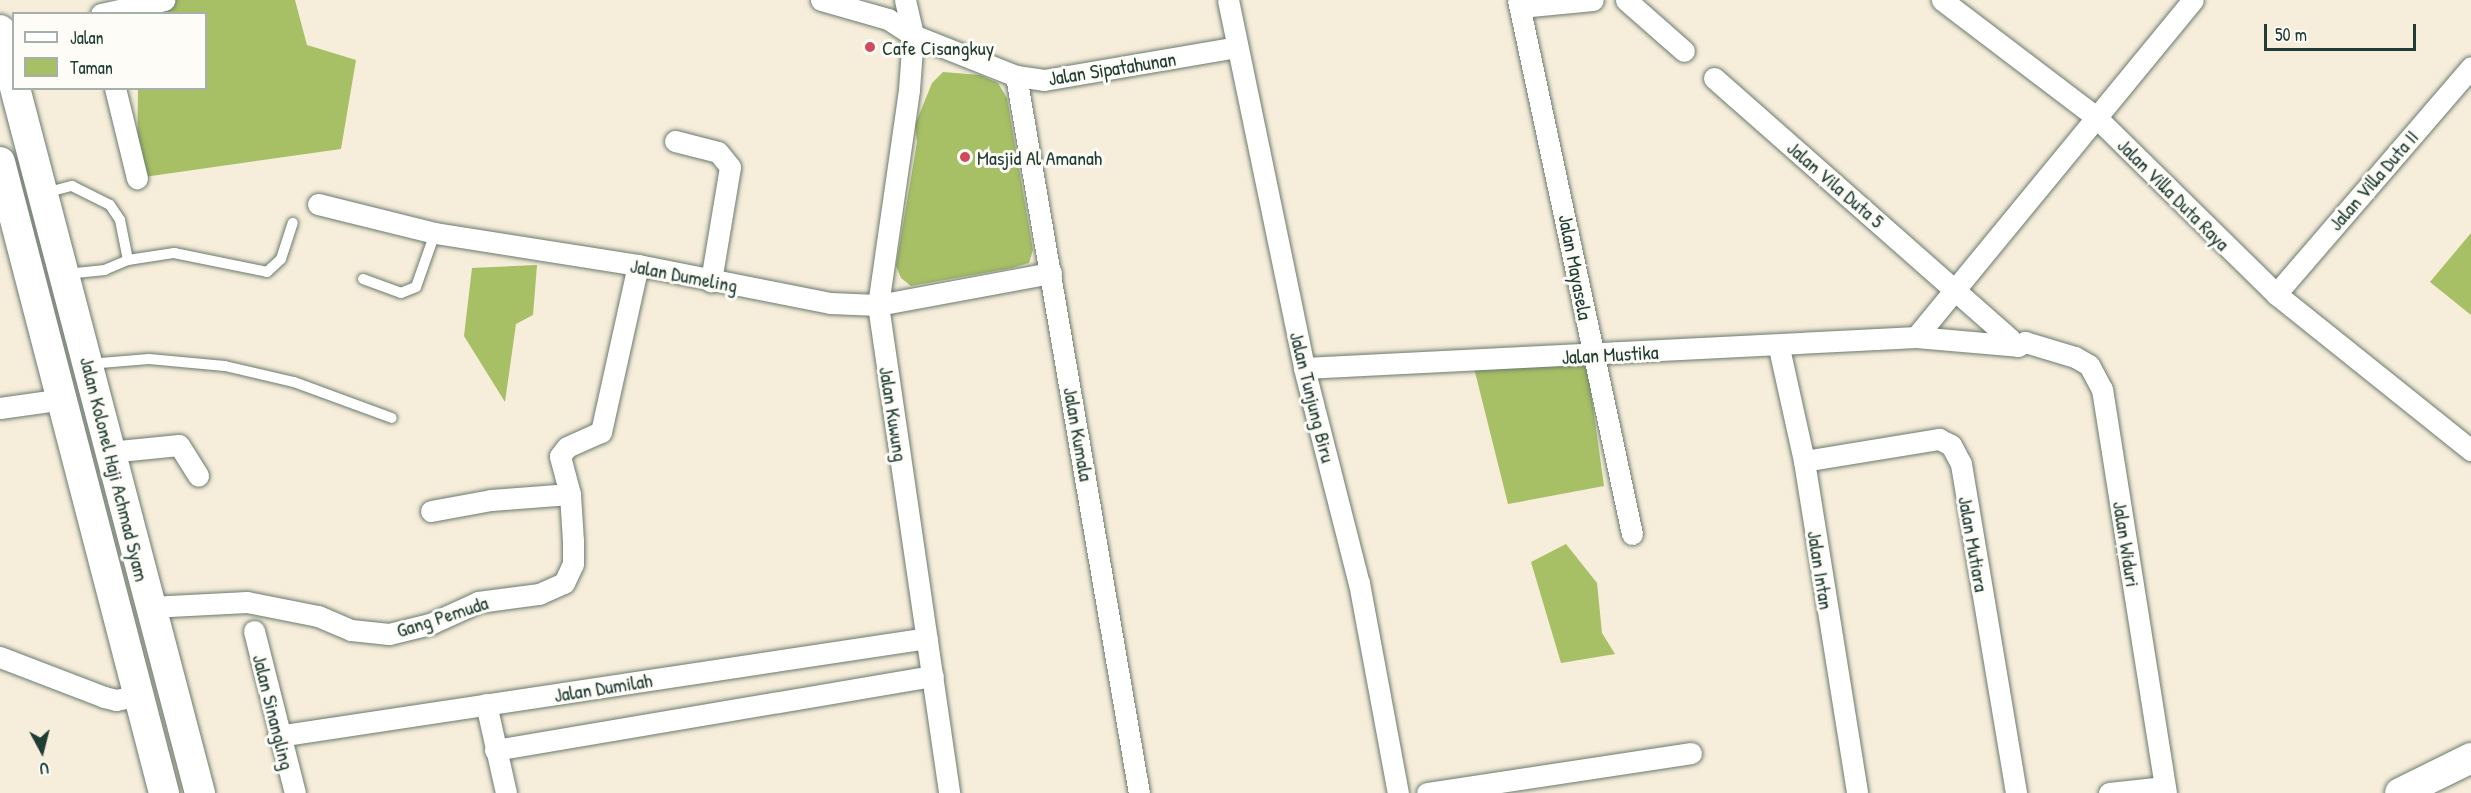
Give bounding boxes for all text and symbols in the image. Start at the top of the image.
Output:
legend [12,12,207,90]
scale bar [2267,12,2418,50]
text: 50 m [2275,22,2307,47]
text: Jalan [70,25,104,50]
place label: Cafe Cisangkuy [882,35,994,59]
marker: Cafe Cisangkuy [863,40,877,54]
street label: Jalan Sipatahunan [1046,46,1178,90]
text: Taman [70,55,113,80]
street label: Jalan Villa Duta II [2323,125,2423,235]
street label: Jalan Villa Duta Raya [2113,133,2235,255]
street label: Jalan Vila Duta 5 [1783,135,1889,233]
place label: Masjid Al Amanah [977,145,1102,169]
marker: Masjid Al Amanah [958,150,972,164]
street label: Jalan Mayasela [1554,212,1598,322]
street label: Jalan Dumeling [628,253,740,297]
street label: Jalan Tunjung Biru [1285,329,1341,465]
street label: Jalan Mustika [1561,339,1659,369]
street label: Jalan Kolonel Haji Achmad Syam [75,354,155,584]
street label: Jalan Kuwung [875,365,913,463]
street label: Jalan Kumala [1059,385,1099,483]
street label: Jalan Mutiara [1954,494,1994,594]
street label: Jalan Widuri [2108,499,2146,589]
street label: Jalan Intan [1803,529,1839,611]
street label: Gang Pemuda [393,590,491,642]
street label: Jalan Sinangling [248,652,300,772]
street label: Jalan Dumilah [552,667,654,707]
north arrow [12,721,72,781]
text: U [38,757,50,780]

